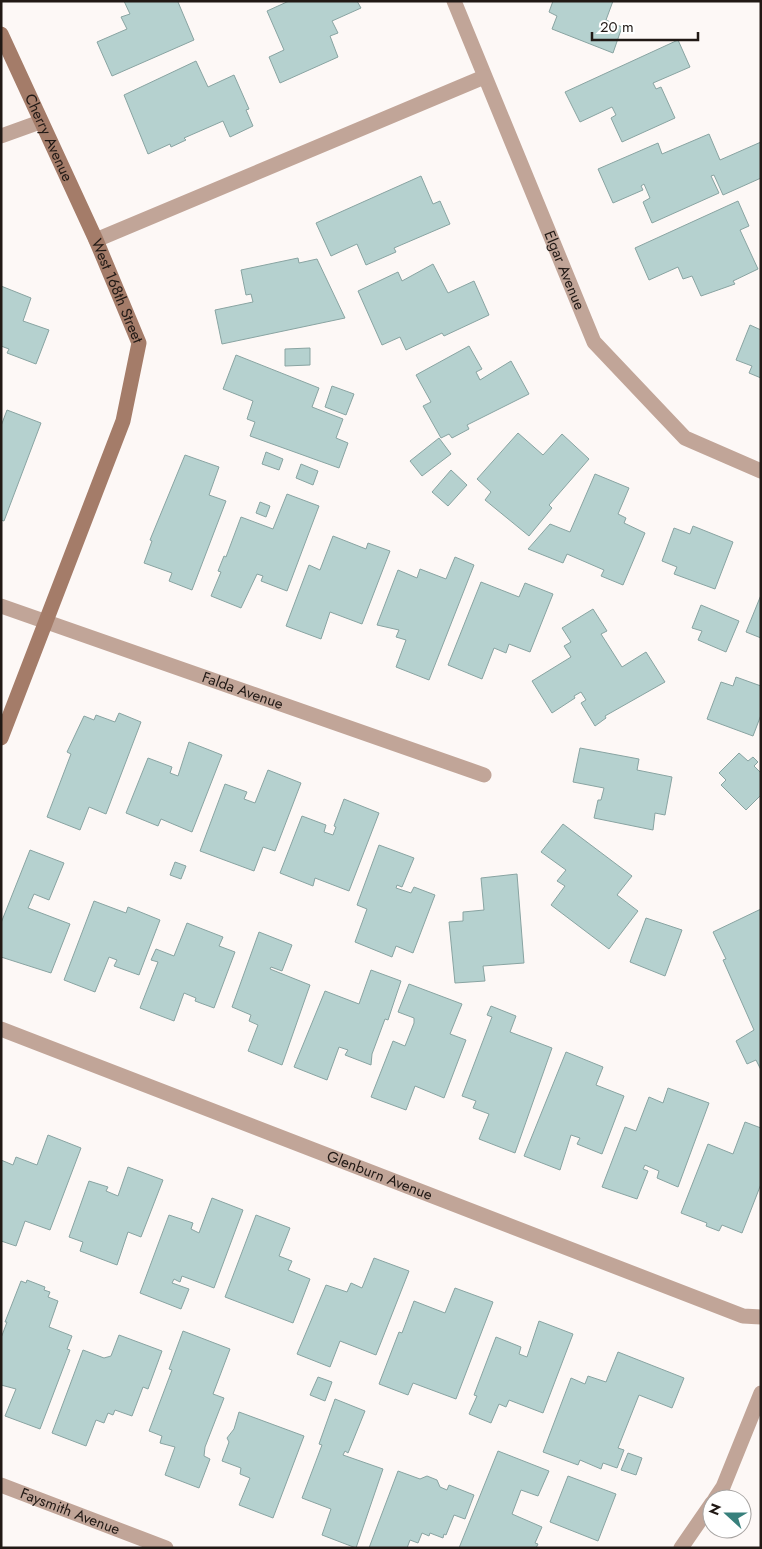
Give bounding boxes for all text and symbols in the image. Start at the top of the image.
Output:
scale bar [592,10,698,42]
text: 20 m [600,16,634,38]
street label: Cherry Avenue [19,90,79,185]
street label: Elgar Avenue [538,227,591,313]
street label: West 168th Street [86,235,149,347]
street label: Falda Avenue [199,666,287,715]
street label: Glenburn Avenue [324,1145,436,1206]
street label: Faysmith Avenue [17,1482,123,1541]
north arrow [702,1489,752,1539]
text: N [704,1501,726,1518]

